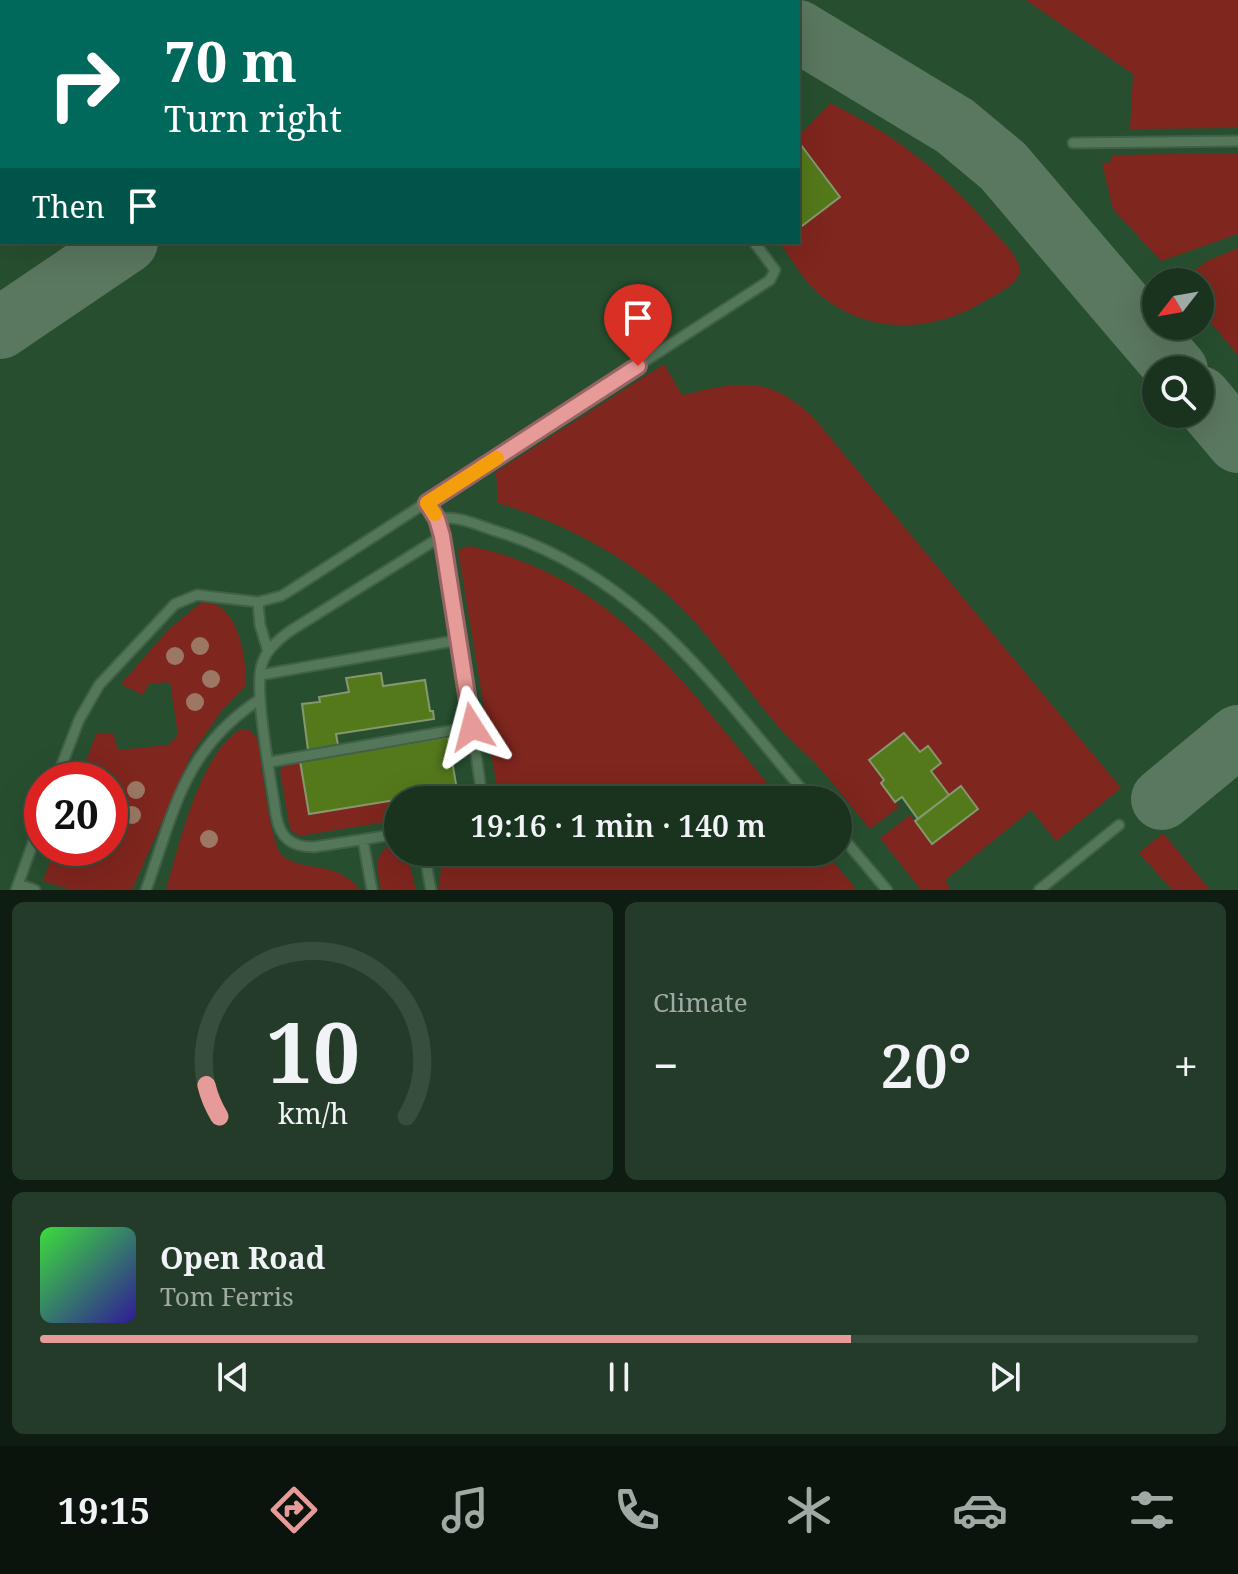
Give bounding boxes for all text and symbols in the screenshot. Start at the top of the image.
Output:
text: 70 m [164,22,297,98]
icon: right [32,32,136,136]
text: Turn right [164,94,342,143]
icon: arrive [121,184,165,228]
text: Then [32,186,105,227]
north arrow [1142,268,1214,340]
map controls [1142,268,1214,428]
pin [604,284,672,366]
icon: arrive [616,296,660,340]
button: search [1142,356,1214,428]
position arrow [430,685,514,769]
speed limit sign: 20 [24,762,128,866]
text: 19:16 · 1 min · 140 m [470,805,766,846]
text: Climate [653,984,748,1020]
text: 10 [265,994,360,1107]
text: 20° [880,1024,972,1106]
text: − [653,1035,678,1095]
text: + [1173,1035,1198,1095]
text: km/h [277,1093,348,1132]
text: Open Road [160,1237,325,1278]
text: Tom Ferris [160,1278,294,1314]
icon: previous [211,1355,255,1399]
icon: pause [597,1355,641,1399]
icon: next [983,1355,1027,1399]
icon: directions [266,1482,322,1538]
icon: music [437,1482,493,1538]
icon: phone [609,1482,665,1538]
icon: climate [781,1482,837,1538]
icon: car [952,1482,1008,1538]
icon: filters [1124,1482,1180,1538]
text: 19:15 [58,1486,150,1535]

